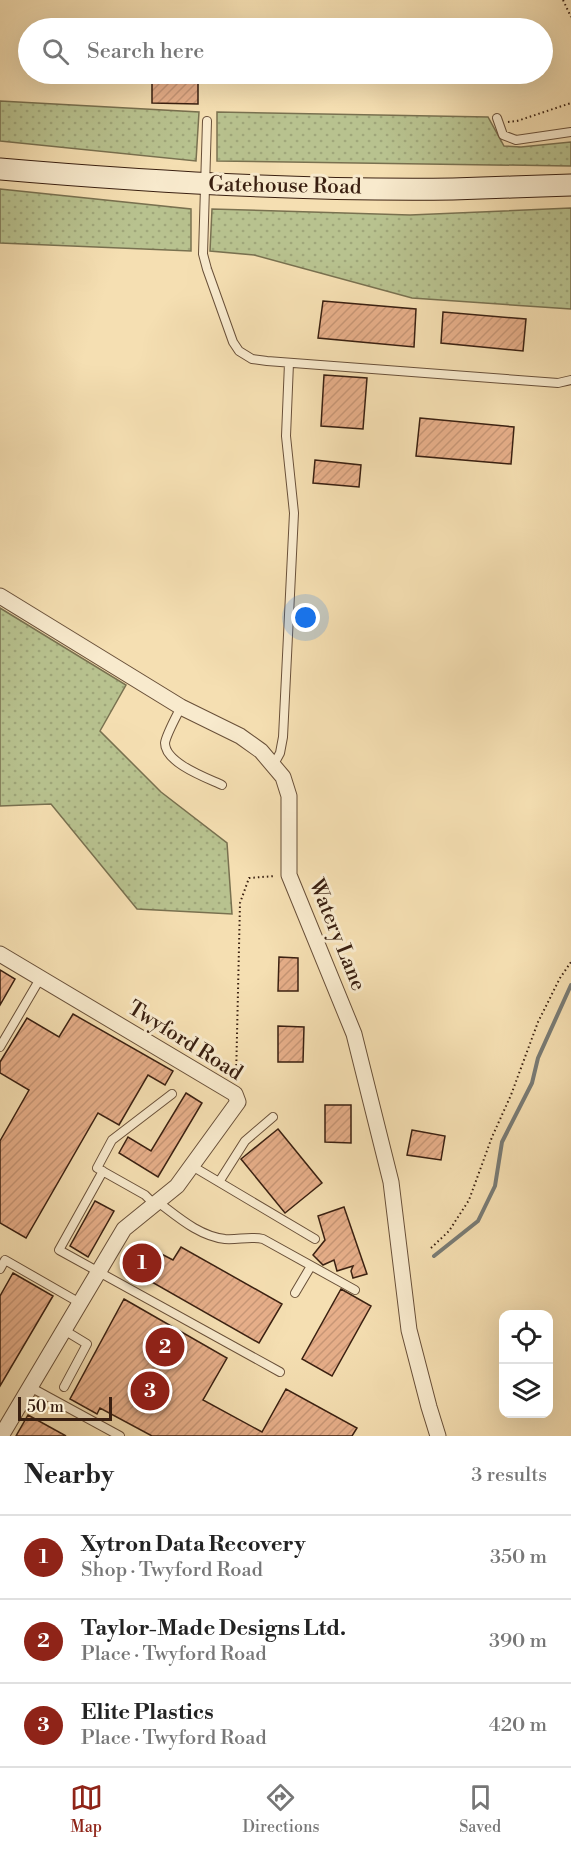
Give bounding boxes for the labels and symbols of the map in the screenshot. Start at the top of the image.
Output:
street label: Gatehouse Road [208,172,362,200]
your location [291,603,320,632]
street label: Watery Lane [302,874,371,995]
street label: Twyford Road [123,995,247,1087]
pin: 1 [122,1240,162,1286]
pin: 2 [146,1324,184,1370]
pin: 3 [130,1368,170,1414]
scale bar [18,1394,112,1422]

